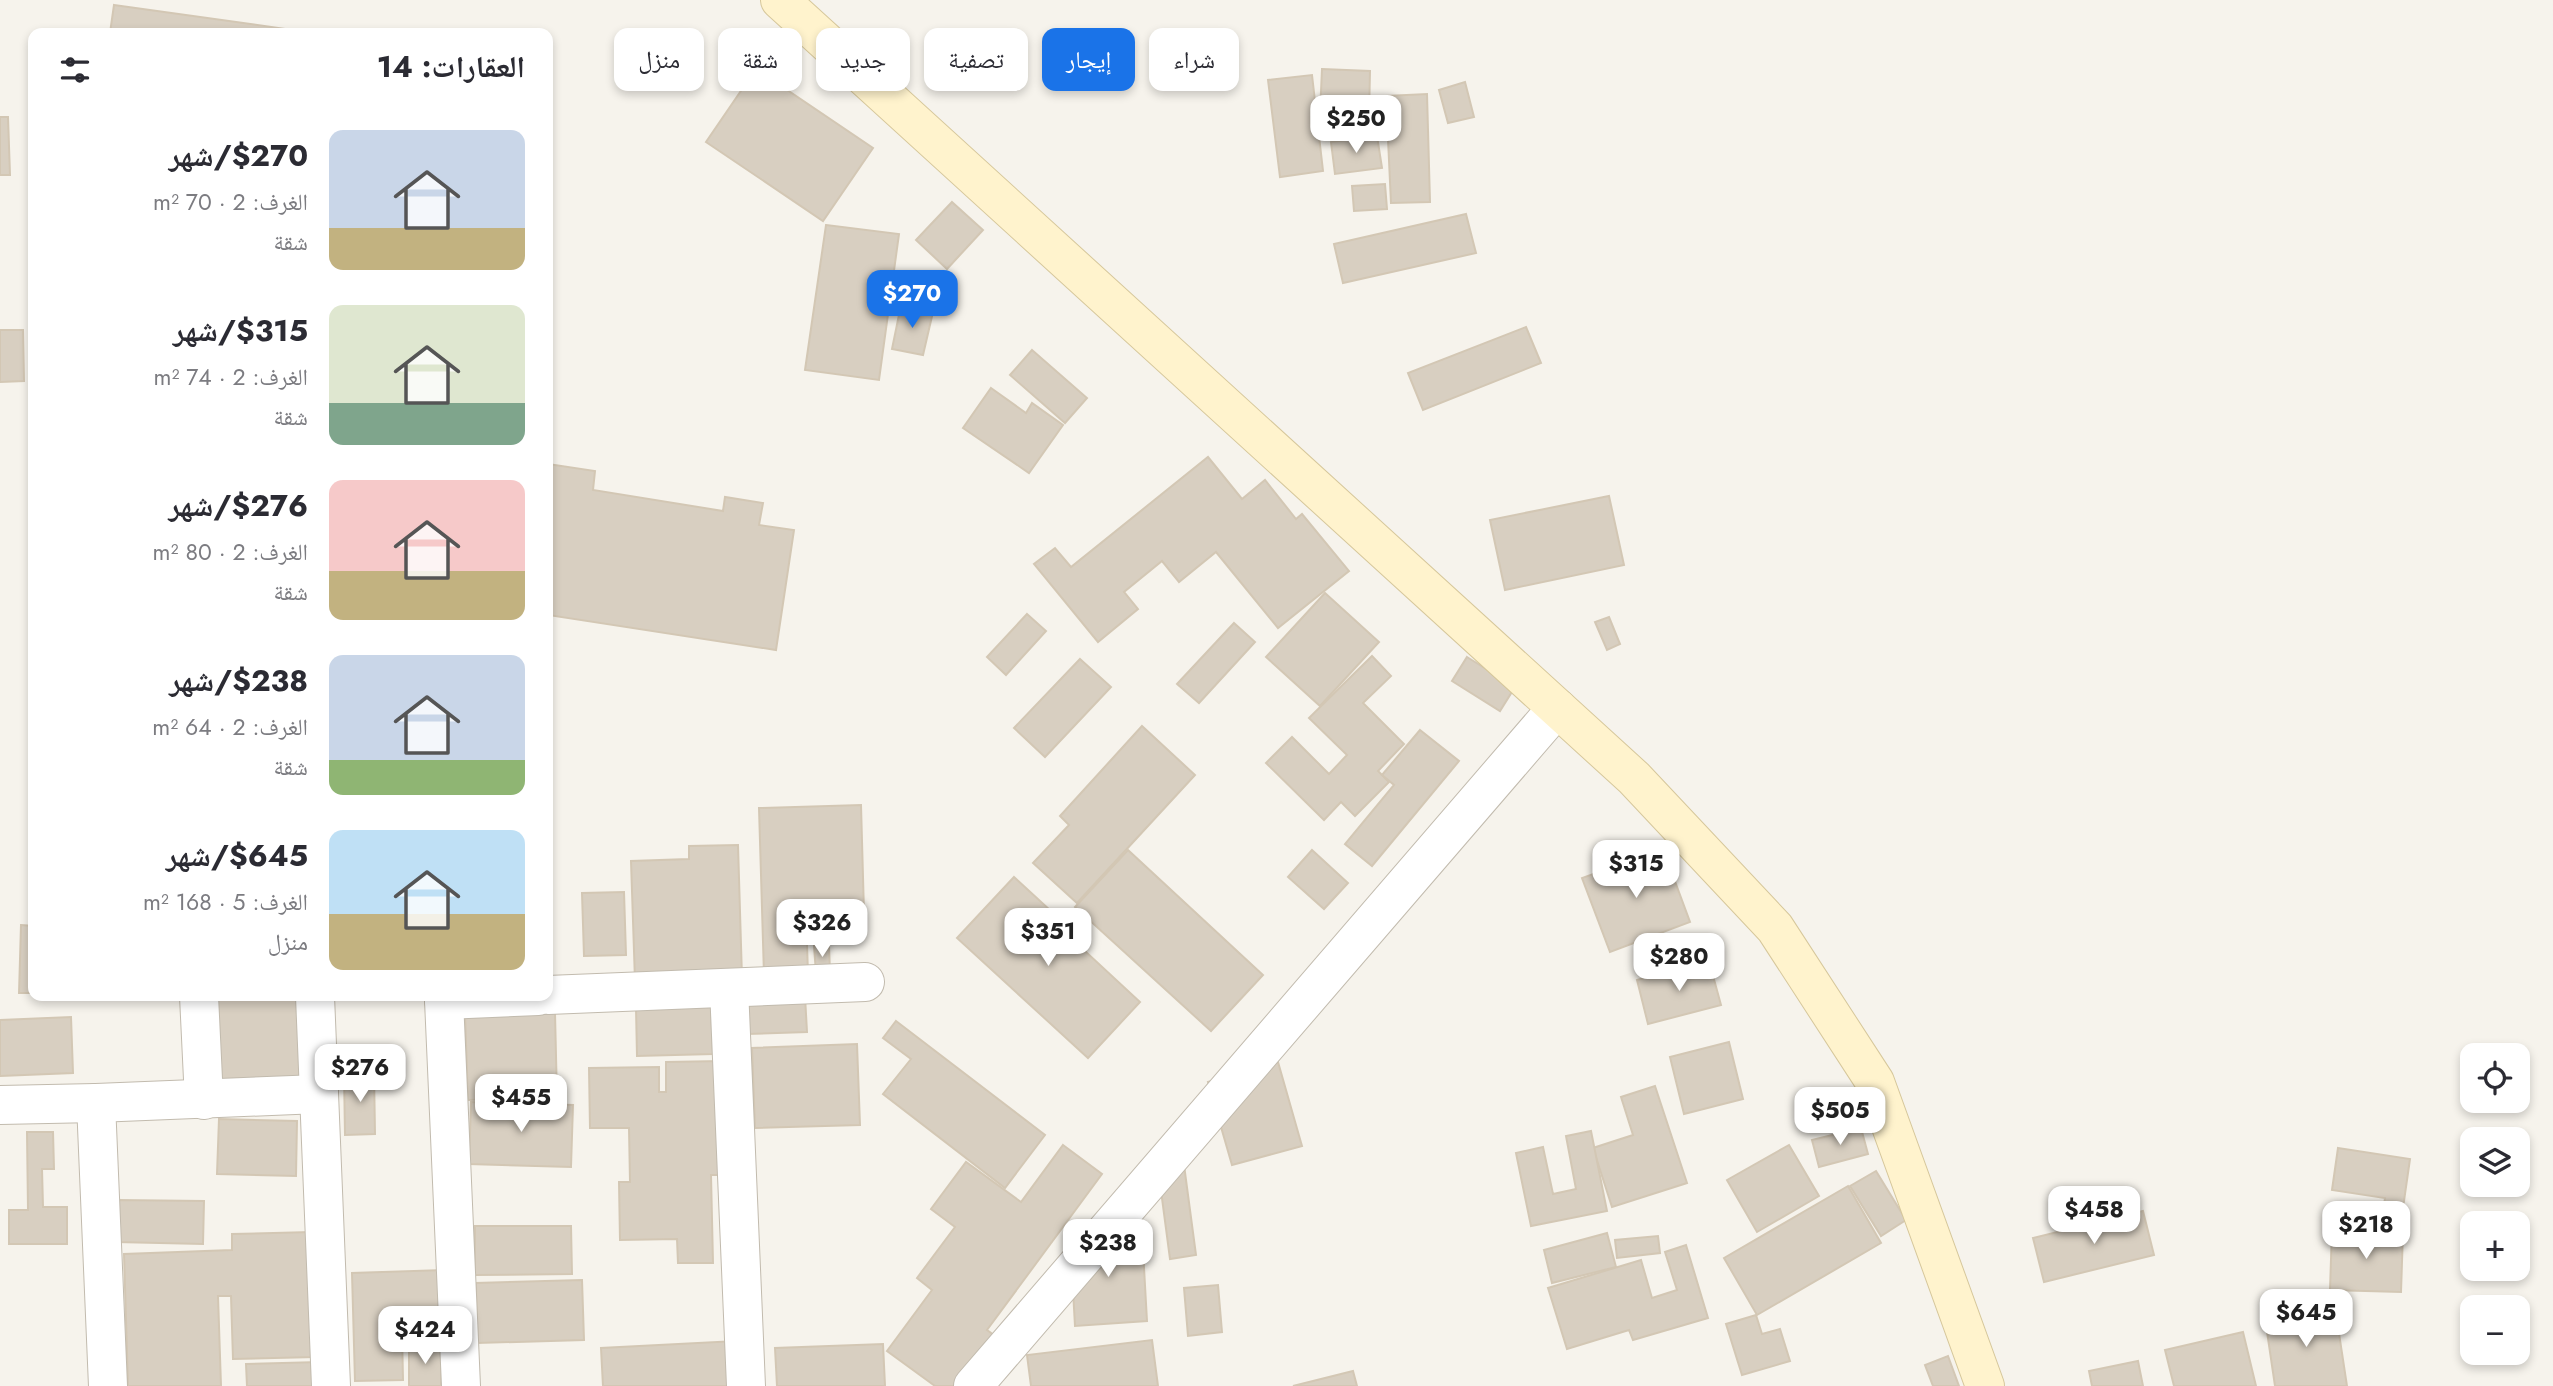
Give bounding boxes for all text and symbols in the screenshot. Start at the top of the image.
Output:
chip: منزل [614,28,704,91]
chip: شقة [718,28,802,91]
chip: جديد [816,28,910,91]
chip: تصفية [924,28,1028,91]
chip: إيجار [1042,28,1135,91]
chip: شراء [1149,28,1239,91]
text: العقارات: 14 [377,45,525,88]
icon: filters [56,51,94,89]
pin: $250 [1315,96,1397,155]
text: $250 [1326,101,1386,135]
text: $270/شهر [169,134,308,177]
icon: home [385,158,469,242]
text: الغرف: 2 · 70 m² [153,185,308,219]
text: شقة [274,225,308,259]
pin: $270 [871,270,953,330]
text: $270 [883,276,941,310]
text: $315/شهر [173,309,308,352]
icon: home [385,333,469,417]
text: الغرف: 2 · 74 m² [153,360,308,394]
text: شقة [274,400,308,434]
text: $276/شهر [169,484,308,527]
icon: home [385,508,469,592]
text: الغرف: 2 · 80 m² [153,535,308,569]
text: شقة [274,575,308,609]
text: $238/شهر [169,659,308,702]
icon: home [385,683,469,767]
text: الغرف: 2 · 64 m² [152,710,308,744]
text: شقة [274,750,308,784]
text: $645/شهر [166,834,308,877]
pin: $315 [1595,841,1677,900]
text: $315 [1608,846,1664,880]
icon: home [385,858,469,942]
text: الغرف: 5 · 168 m² [143,885,308,919]
pin: $326 [781,900,863,959]
text: $326 [792,905,852,939]
pin: $351 [1007,908,1089,968]
text: $351 [1020,914,1076,948]
text: منزل [268,925,308,959]
pin: $280 [1638,934,1720,993]
text: $280 [1649,939,1709,973]
map controls [2460,1043,2530,1365]
button: locate [2460,1043,2530,1113]
pin: $276 [319,1044,401,1104]
text: $276 [331,1050,389,1084]
pin: $455 [480,1074,562,1134]
text: $455 [491,1080,551,1114]
pin: $505 [1799,1088,1881,1147]
text: $505 [1810,1093,1870,1127]
button: layers [2460,1127,2530,1197]
pin: $458 [2053,1186,2135,1246]
text: $458 [2064,1192,2124,1226]
pin: $218 [2325,1202,2407,1261]
text: $218 [2338,1207,2394,1241]
button: + [2460,1211,2530,1281]
pin: $238 [1067,1220,1149,1279]
text: $238 [1079,1225,1137,1259]
pin: $645 [2265,1290,2347,1349]
text: $645 [2276,1295,2336,1329]
button: − [2460,1295,2530,1365]
pin: $424 [384,1306,466,1366]
text: $424 [394,1312,456,1346]

